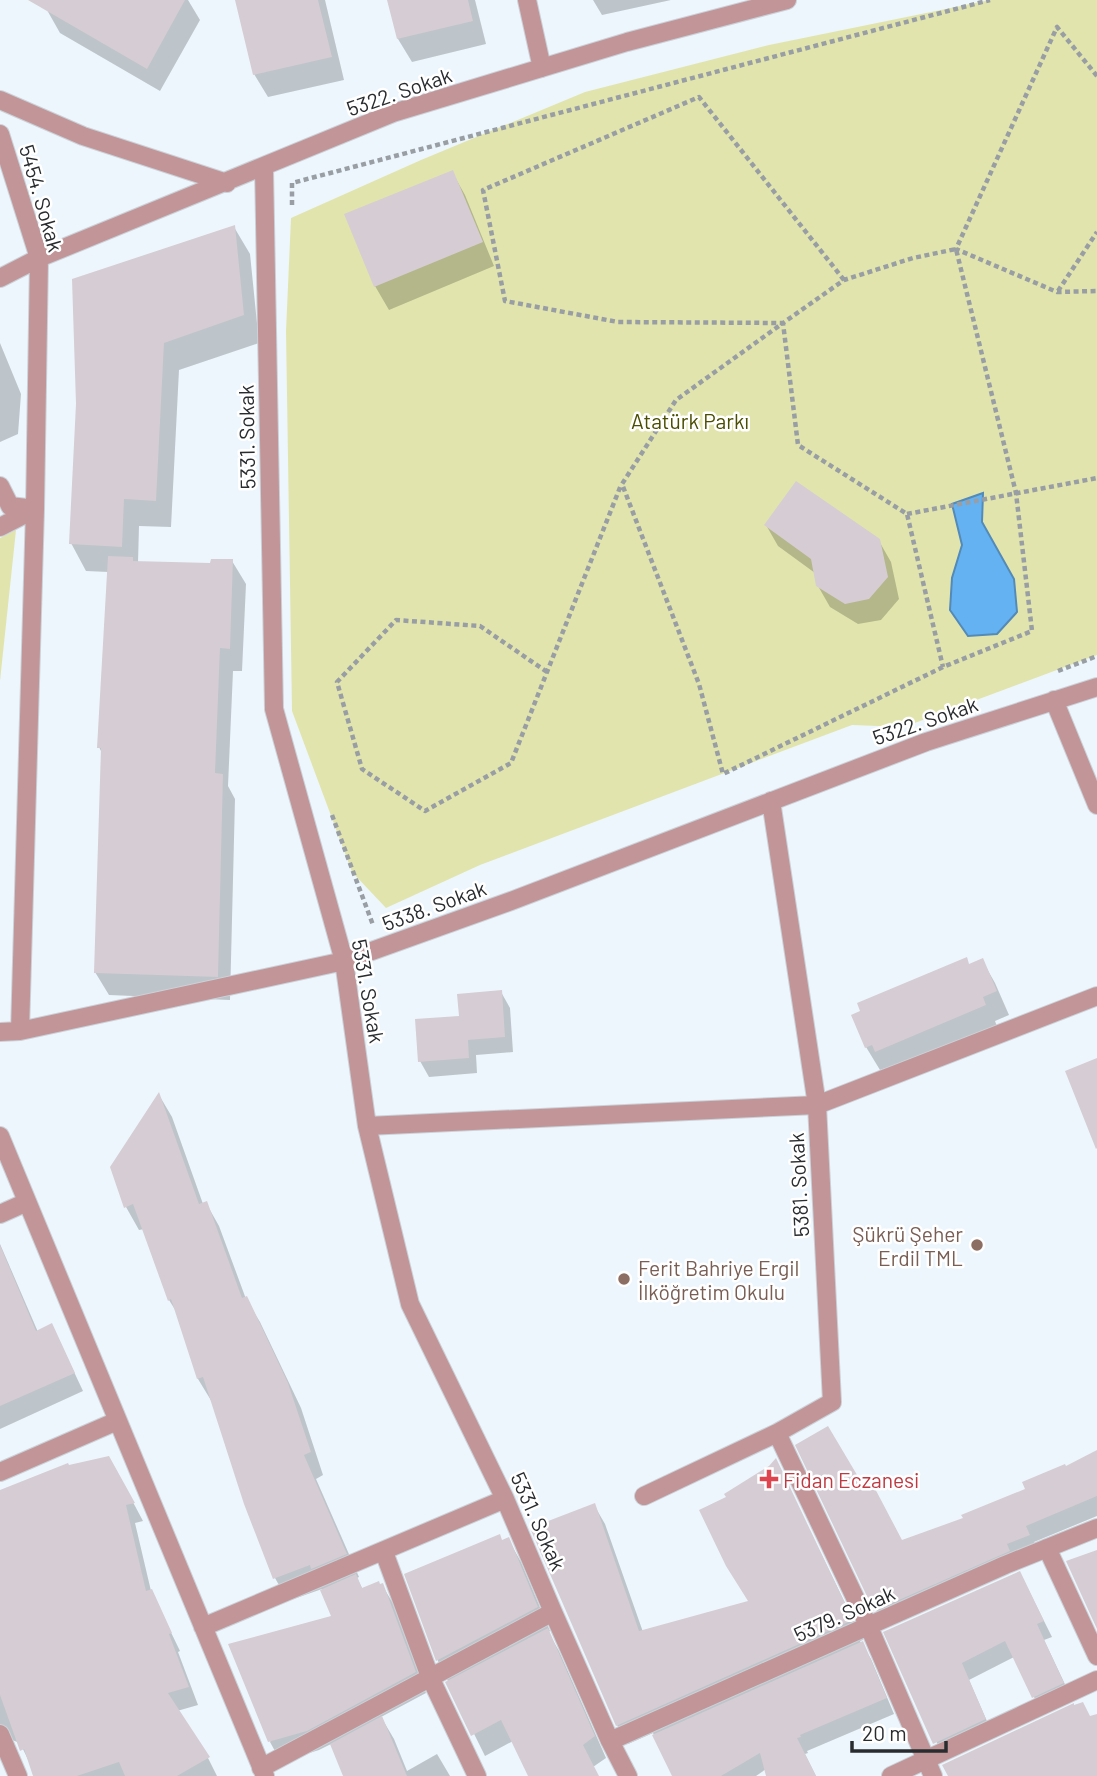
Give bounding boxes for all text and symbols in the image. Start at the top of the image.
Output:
street label: 5322. Sokak [343,61,455,121]
street label: 5454. Sokak [15,142,69,254]
street label: 5331. Sokak [233,384,259,490]
park label: Atatürk Parkı [631,408,749,433]
street label: 5322. Sokak [869,690,981,750]
street label: 5338. Sokak [379,875,489,935]
street label: 5331. Sokak [348,937,390,1045]
street label: 5381. Sokak [783,1132,813,1238]
place label: Şükrü Şeher Erdil TML [852,1221,963,1270]
marker: Şükrü Şeher Erdil TML [969,1237,985,1253]
place label: Ferit Bahriye Ergil İlköğretim Okulu [638,1255,799,1304]
marker: Ferit Bahriye Ergil İlköğretim Okulu [616,1271,632,1287]
place label: Fidan Eczanesi [783,1467,919,1492]
street label: 5331. Sokak [506,1468,572,1574]
marker: Fidan Eczanesi [761,1471,777,1487]
street label: 5379. Sokak [790,1580,898,1646]
scale bar [852,1710,946,1754]
text: 20 m [862,1720,907,1745]

